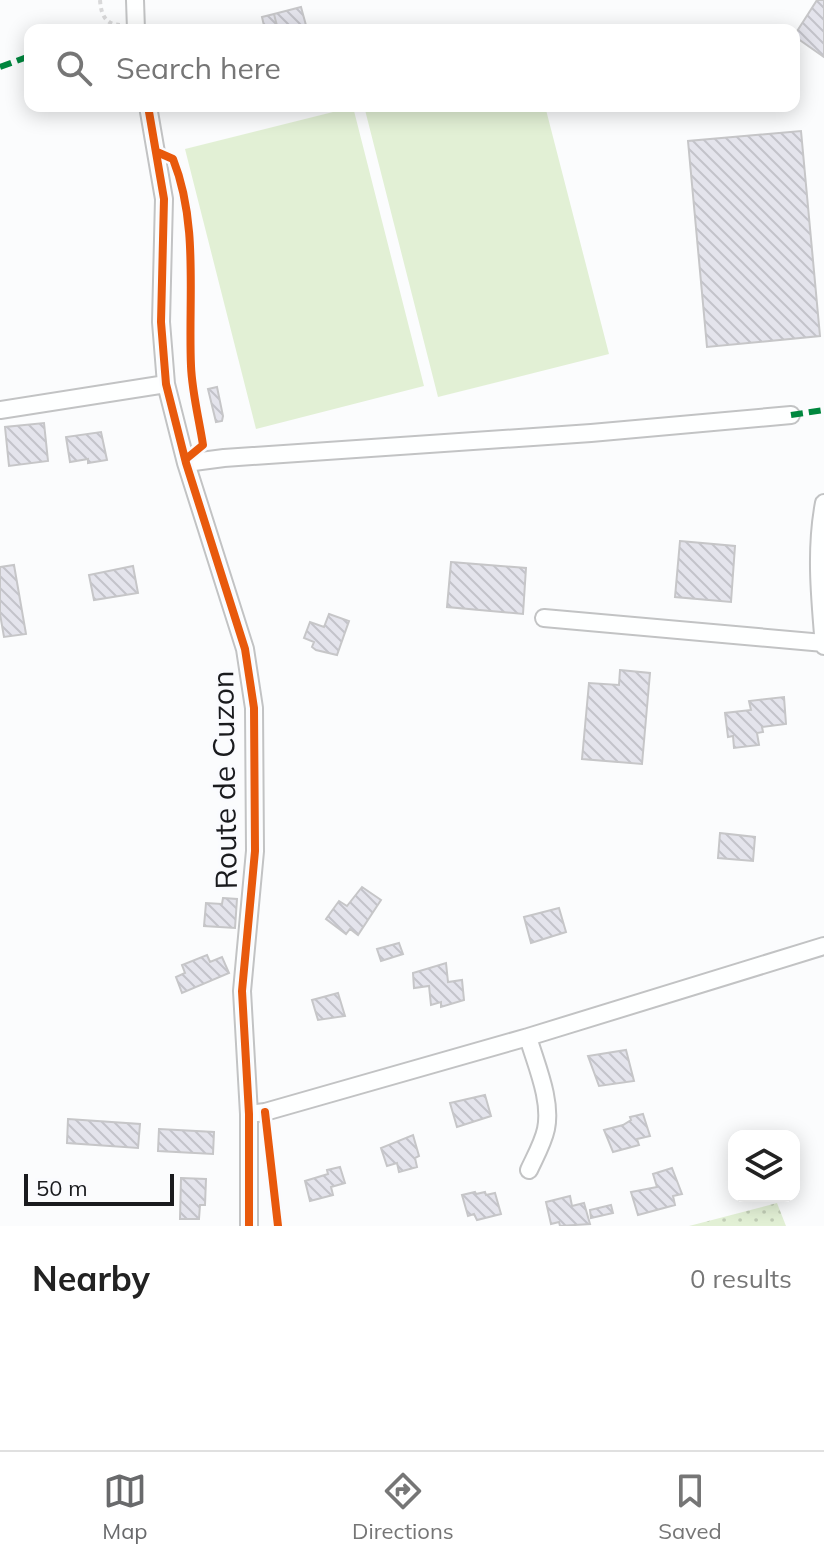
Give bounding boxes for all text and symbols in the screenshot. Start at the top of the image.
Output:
search box [24,24,800,112]
icon: search [52,46,96,90]
text: Search here [116,49,281,87]
street label: Route de Cuzon [203,670,245,890]
map controls [728,1130,800,1202]
button: layers [728,1130,800,1202]
scale bar [24,1170,174,1206]
text: 50 m [36,1174,87,1202]
text: Nearby [32,1257,150,1300]
text: 0 results [690,1262,792,1295]
tab: Map [102,1469,148,1545]
tab: Directions [352,1469,454,1545]
tab: Saved [658,1469,722,1545]

